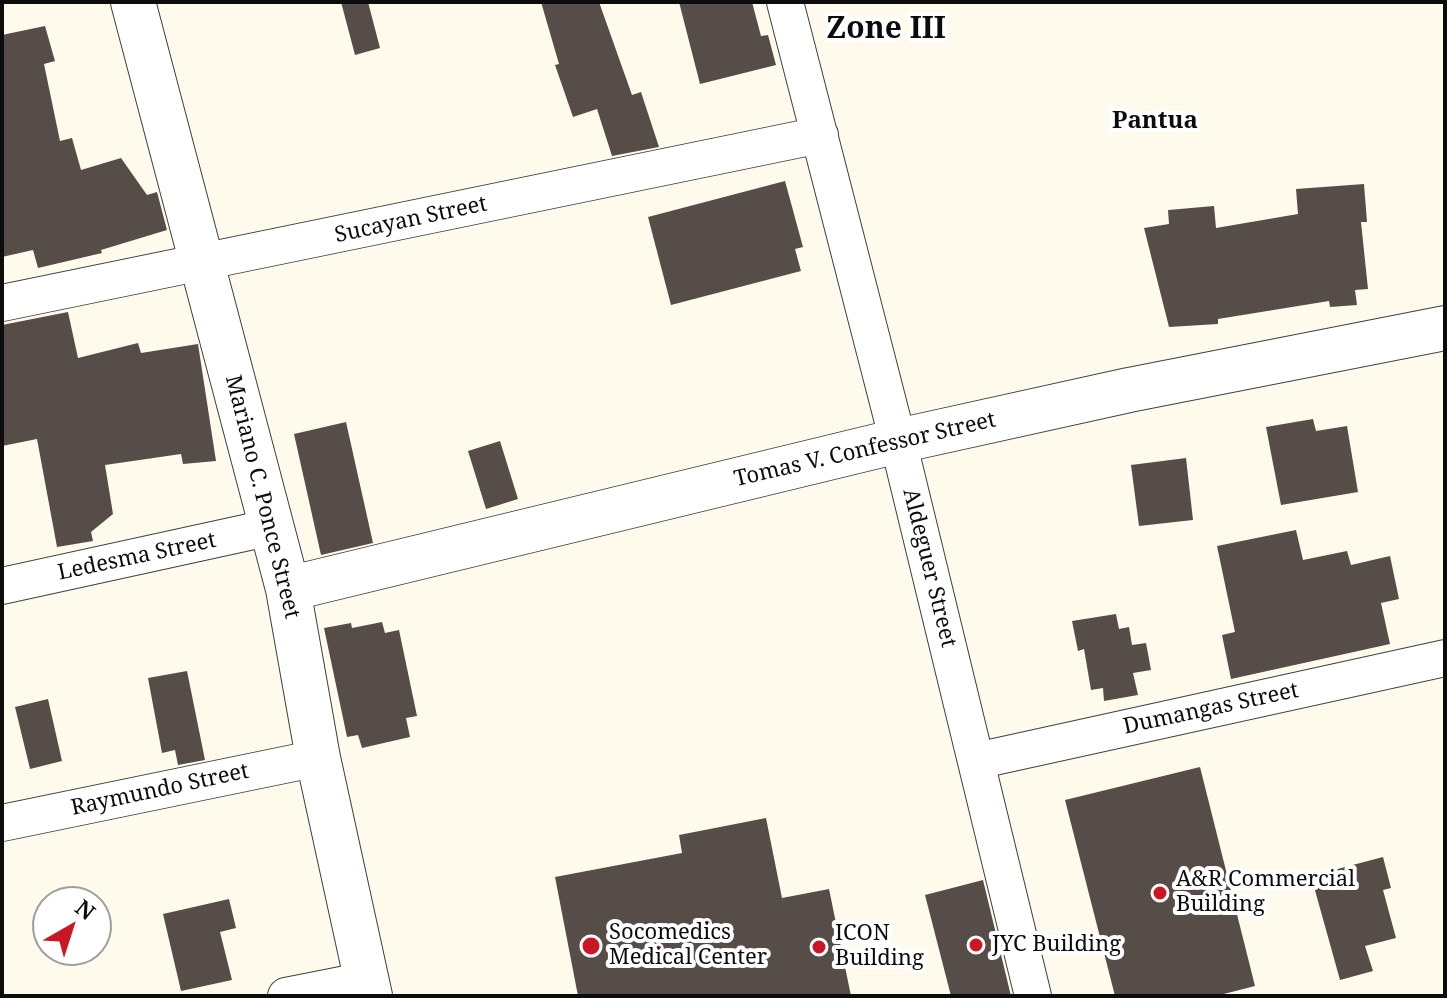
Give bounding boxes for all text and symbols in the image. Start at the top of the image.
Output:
district label: Zone III [826,11,946,47]
district label: Pantua [1112,107,1198,135]
street label: Sucayan Street [333,191,489,249]
street label: Mariano C. Ponce Street [219,373,305,621]
street label: Tomas V. Confessor Street [732,407,998,493]
street label: Aldeguer Street [897,486,961,650]
street label: Ledesma Street [56,527,218,587]
street label: Dumangas Street [1121,678,1301,740]
street label: Raymundo Street [69,758,251,822]
place label: A&R Commercial Building [1176,867,1355,918]
marker: A&R Commercial Building [1151,884,1169,902]
north arrow [32,886,112,966]
text: N [70,892,102,926]
place label: Socomedics Medical Center [609,920,767,972]
place label: ICON Building [835,921,924,972]
place label: JYC Building [992,932,1121,958]
marker: Socomedics Medical Center [580,935,602,957]
marker: JYC Building [967,936,985,954]
marker: ICON Building [810,938,828,956]

